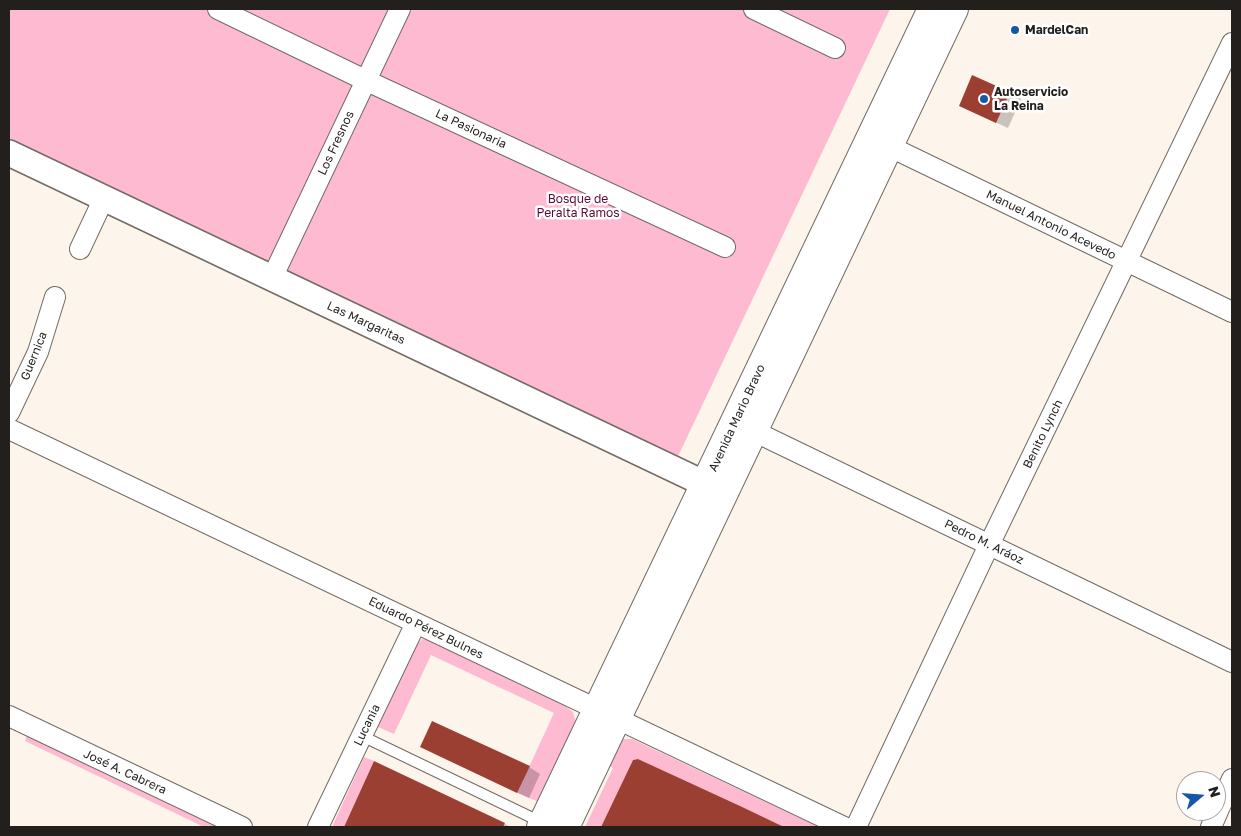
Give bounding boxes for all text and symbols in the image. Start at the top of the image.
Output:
place label: MardelCan [1025,23,1088,37]
marker: MardelCan [1009,24,1021,36]
place label: Autoservicio La Reina [994,85,1068,113]
marker: Autoservicio La Reina [978,93,990,105]
street label: La Pasionaria [433,106,509,152]
street label: Los Fresnos [315,109,357,177]
street label: Manuel Antonio Acevedo [984,187,1118,263]
park label: Bosque de Peralta Ramos [536,192,620,220]
street label: Las Margaritas [325,299,407,347]
street label: Guernica [18,330,50,382]
street label: Avenida Mario Bravo [706,362,768,474]
street label: Benito Lynch [1020,397,1066,471]
street label: Pedro M. Aráoz [942,517,1026,567]
street label: Eduardo Pérez Bulnes [366,594,486,662]
street label: Lucania [351,702,383,748]
street label: José A. Cabrera [81,746,169,798]
north arrow [1176,771,1226,821]
text: N [1205,784,1225,799]

